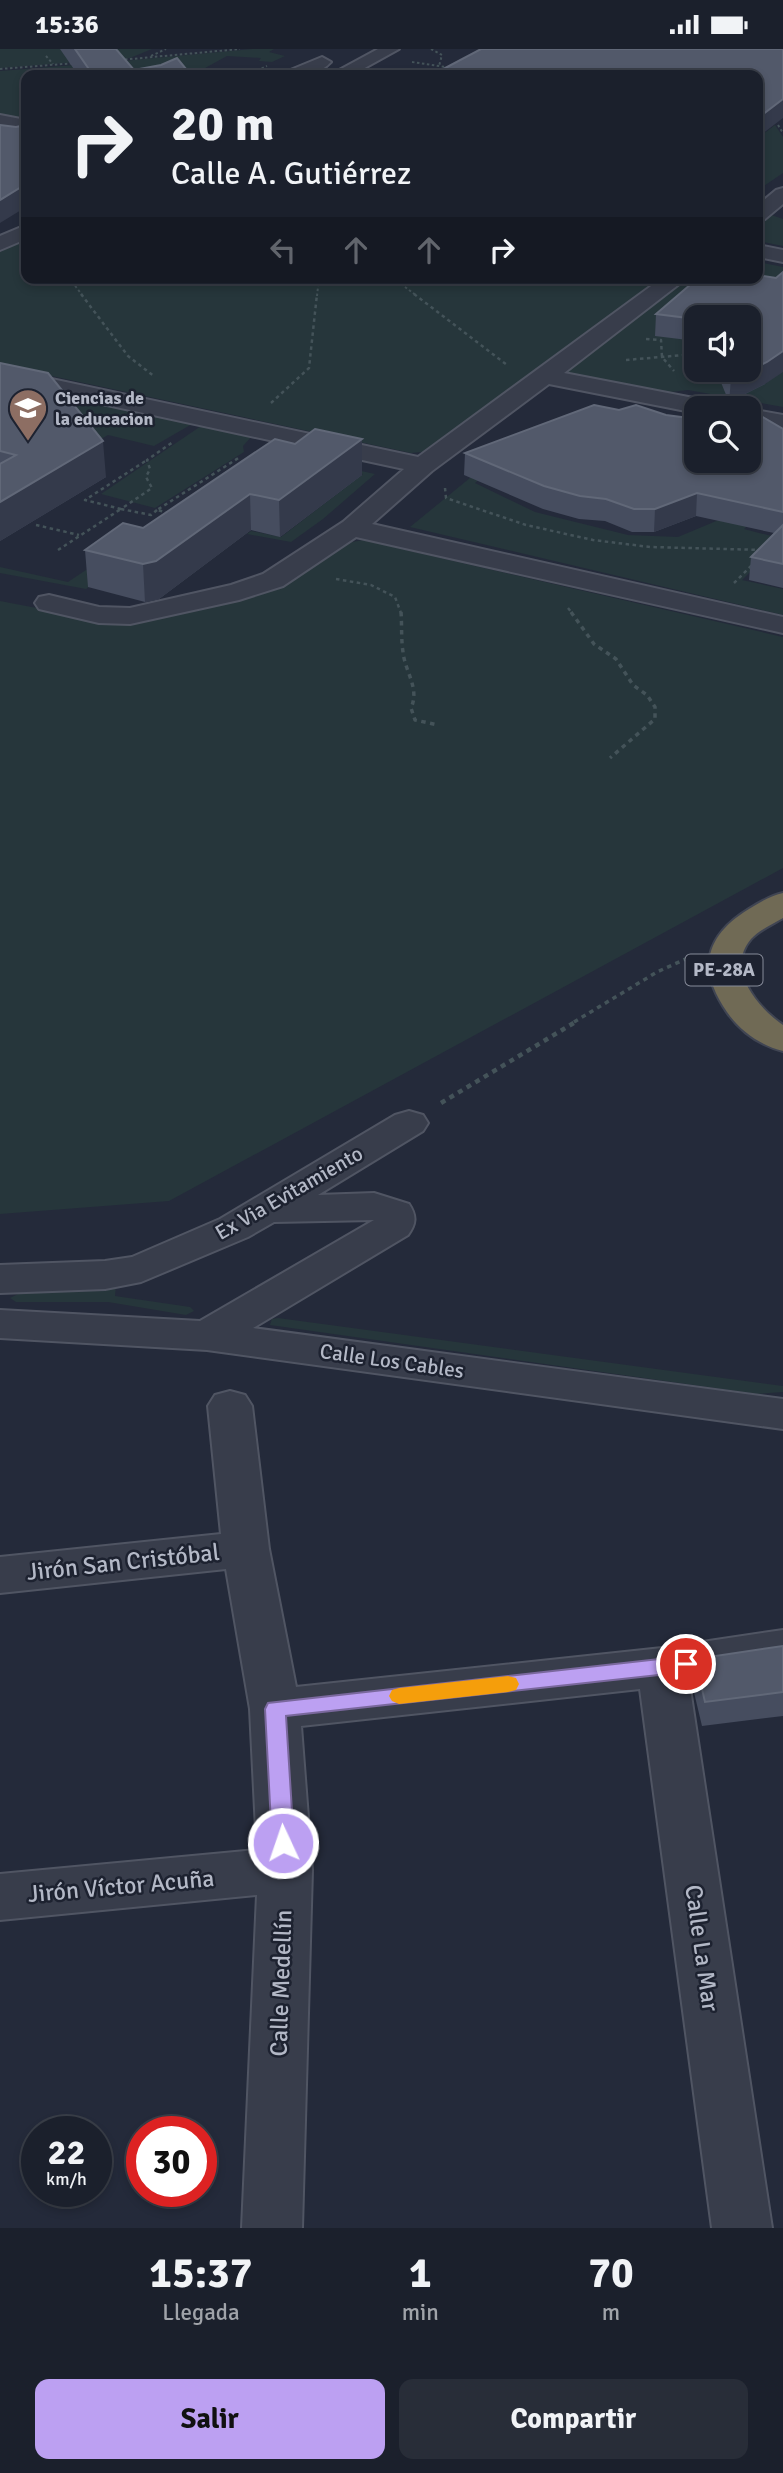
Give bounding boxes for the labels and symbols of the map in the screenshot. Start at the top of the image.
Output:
school or university icon: Ciencias de la educacion [7,387,49,442]
place label: Ciencias de la educacion [55,387,154,430]
road number: PE-28A [686,955,762,986]
street label: Ex Via Evitamiento [211,1140,367,1246]
street label: Calle Los Cables [318,1338,466,1384]
street label: Jirón San Cristóbal [25,1537,221,1587]
pin [656,1634,716,1694]
position arrow [246,1806,320,1880]
street label: Jirón Víctor Acuña [27,1863,215,1909]
street label: Calle La Mar [678,1883,726,2013]
street label: Calle Medellín [263,1909,299,2057]
speed limit sign: 30 [126,2116,217,2207]

